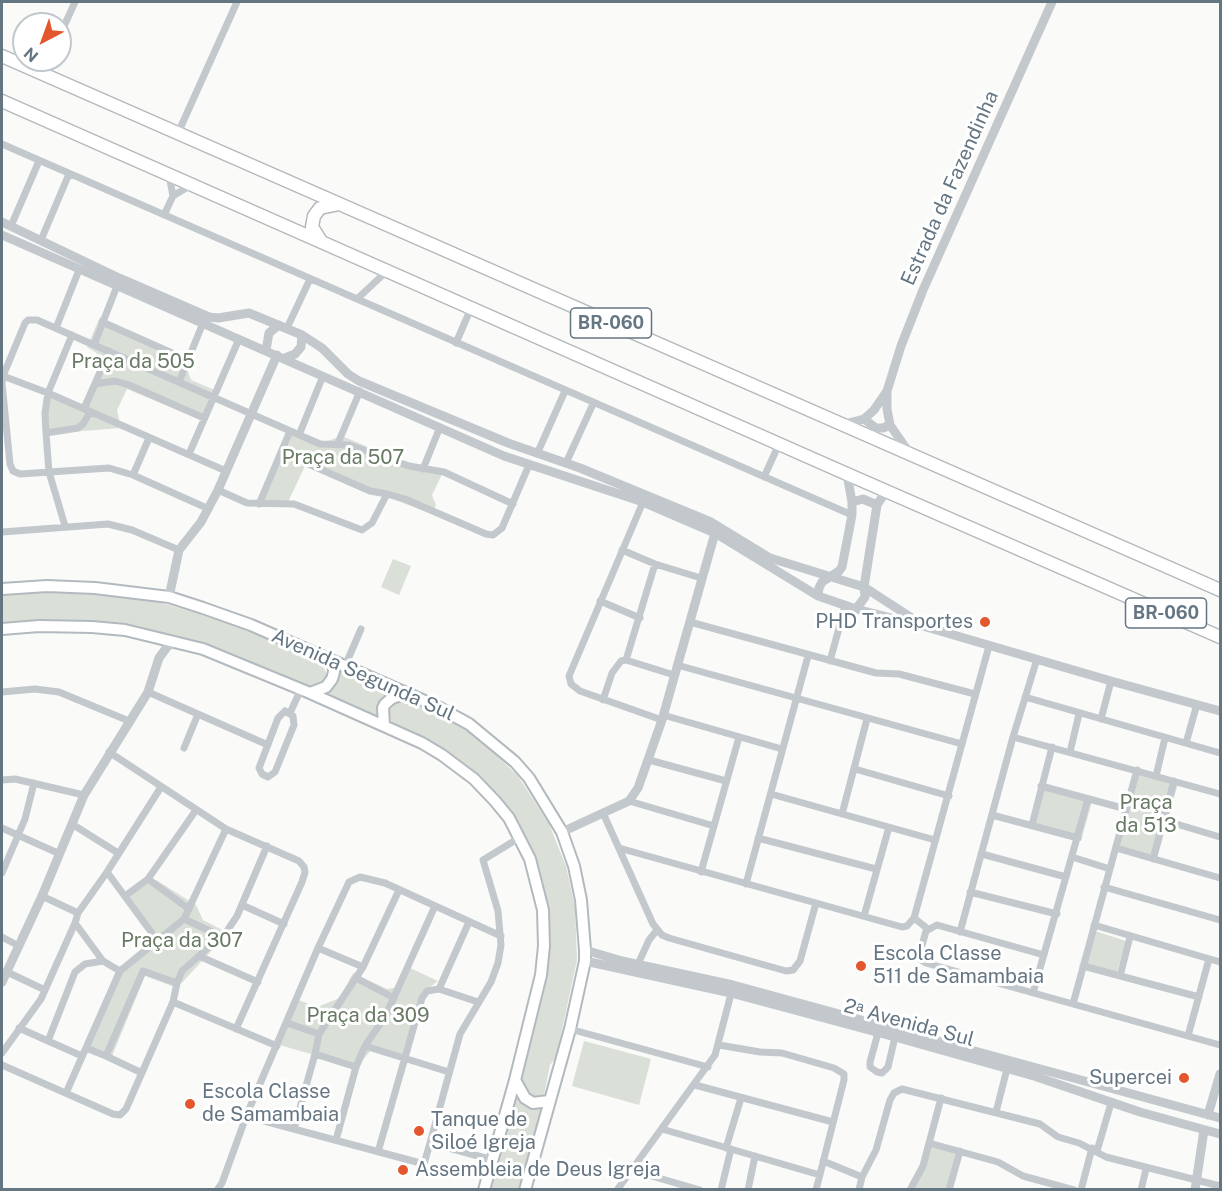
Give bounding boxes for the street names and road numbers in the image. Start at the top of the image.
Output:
street label: Estrada da Fazendinha [896,87,1004,289]
road number: BR-060 [570,308,652,338]
road number: BR-060 [1126,598,1206,628]
street label: Avenida Segunda Sul [268,624,458,726]
street label: 2ᵃ Avenida Sul [841,994,977,1052]

